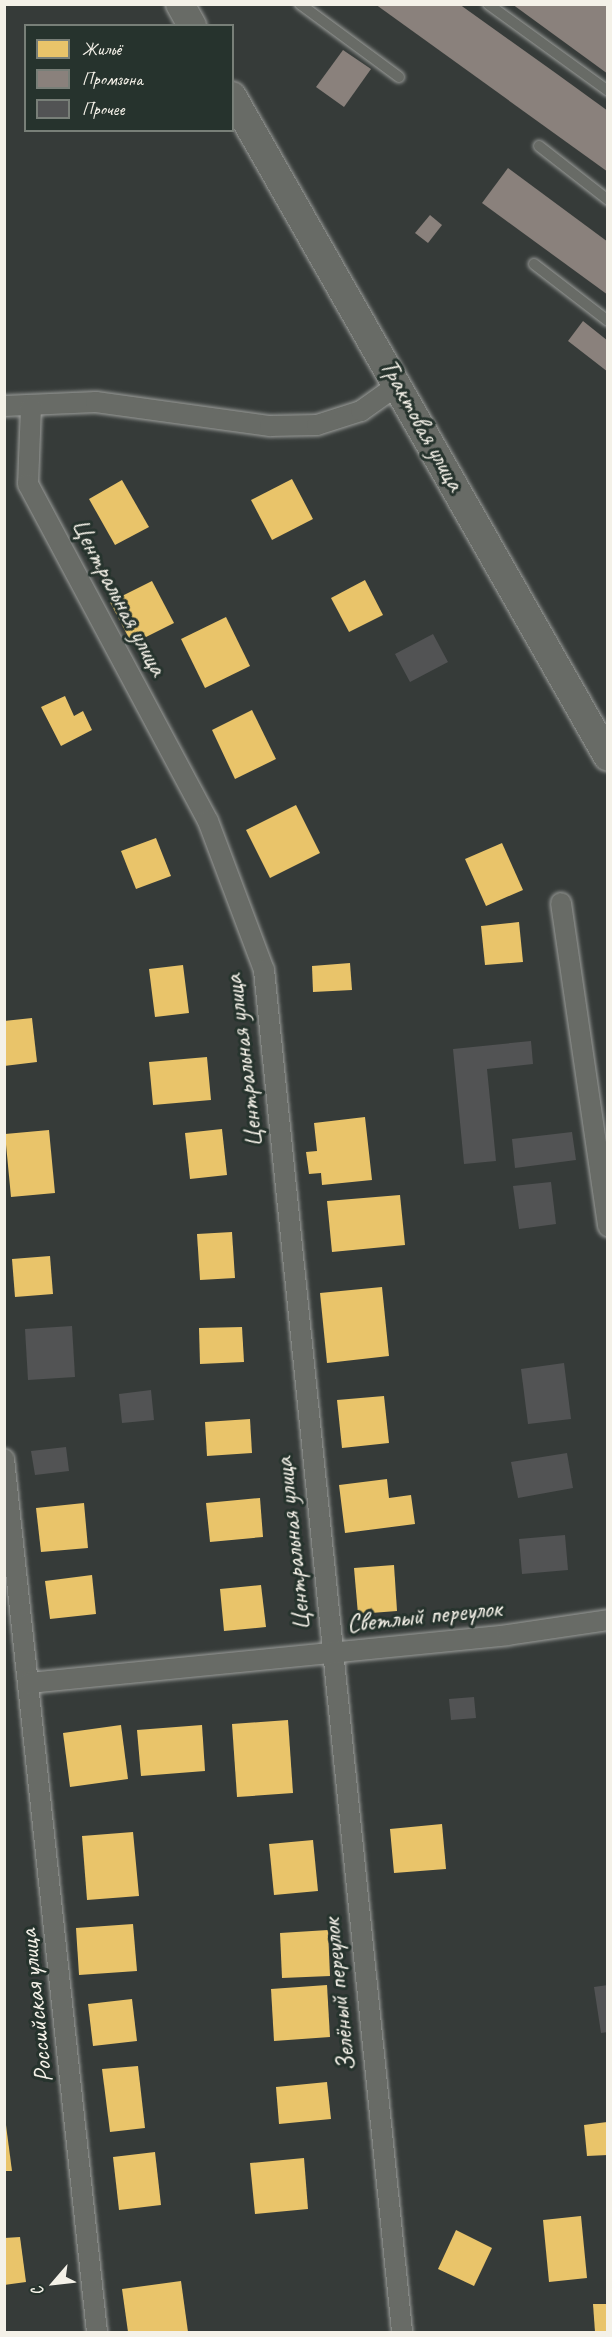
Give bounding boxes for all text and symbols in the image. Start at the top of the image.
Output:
legend [24,24,234,132]
text: Жильё [82,38,121,60]
text: Промзона [82,68,143,90]
text: Прочее [82,98,124,120]
street label: Трактовая улица [372,353,472,497]
street label: Центральная улица [64,512,174,682]
street label: Центральная улица [218,972,270,1150]
street label: Центральная улица [268,1455,318,1633]
street label: Светлый переулок [345,1592,503,1640]
street label: Зелёный переулок [315,1917,363,2073]
street label: Российская улица [12,1927,60,2085]
north arrow [24,2253,84,2313]
text: С [27,2283,49,2300]

